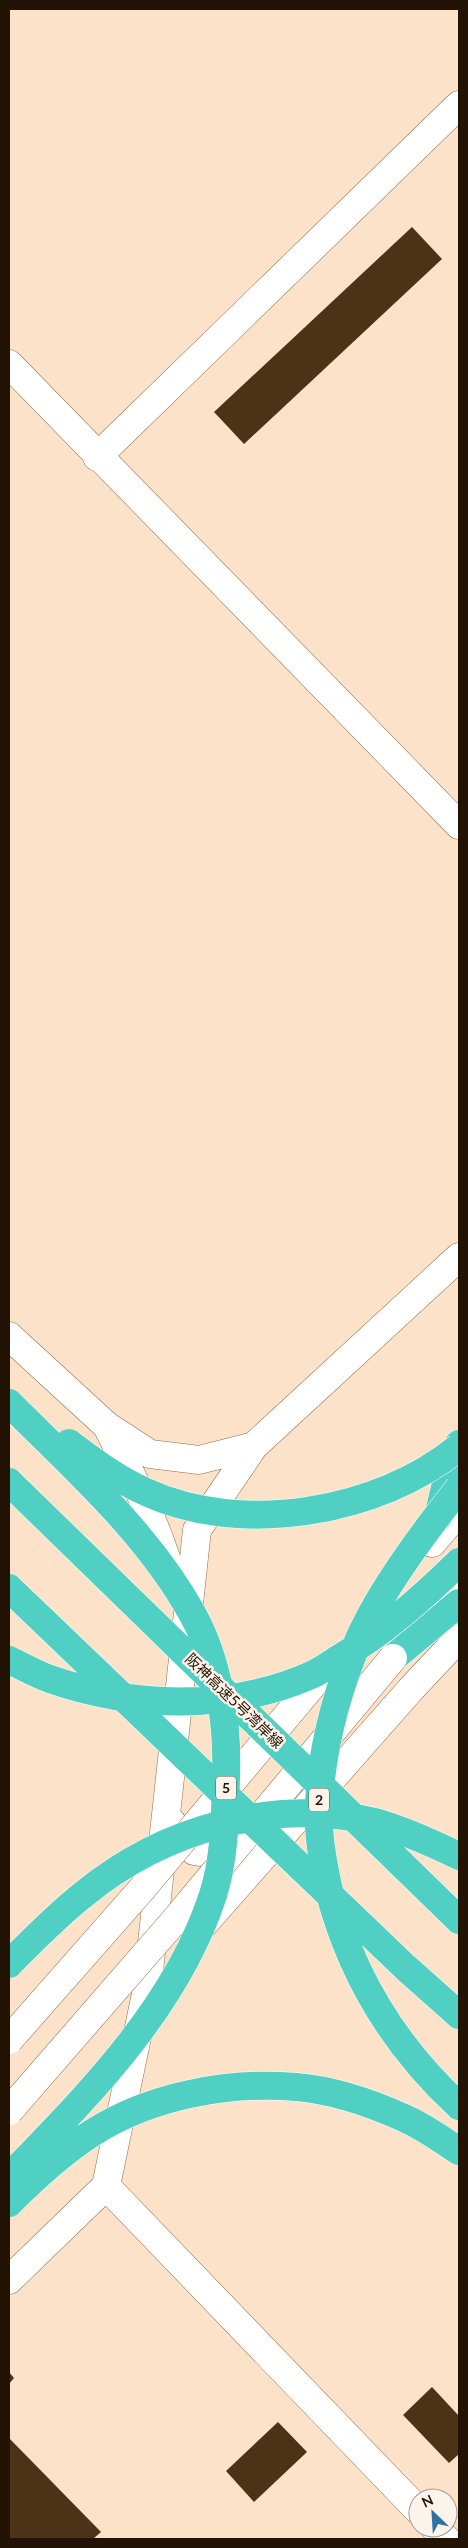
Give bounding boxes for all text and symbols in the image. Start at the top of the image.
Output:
street label: 阪神高速5号湾岸線 [182,1649,287,1751]
road number: 5 [216,1776,236,1800]
road number: 2 [309,1788,329,1812]
north arrow [408,2488,458,2538]
text: N [419,2491,436,2511]

